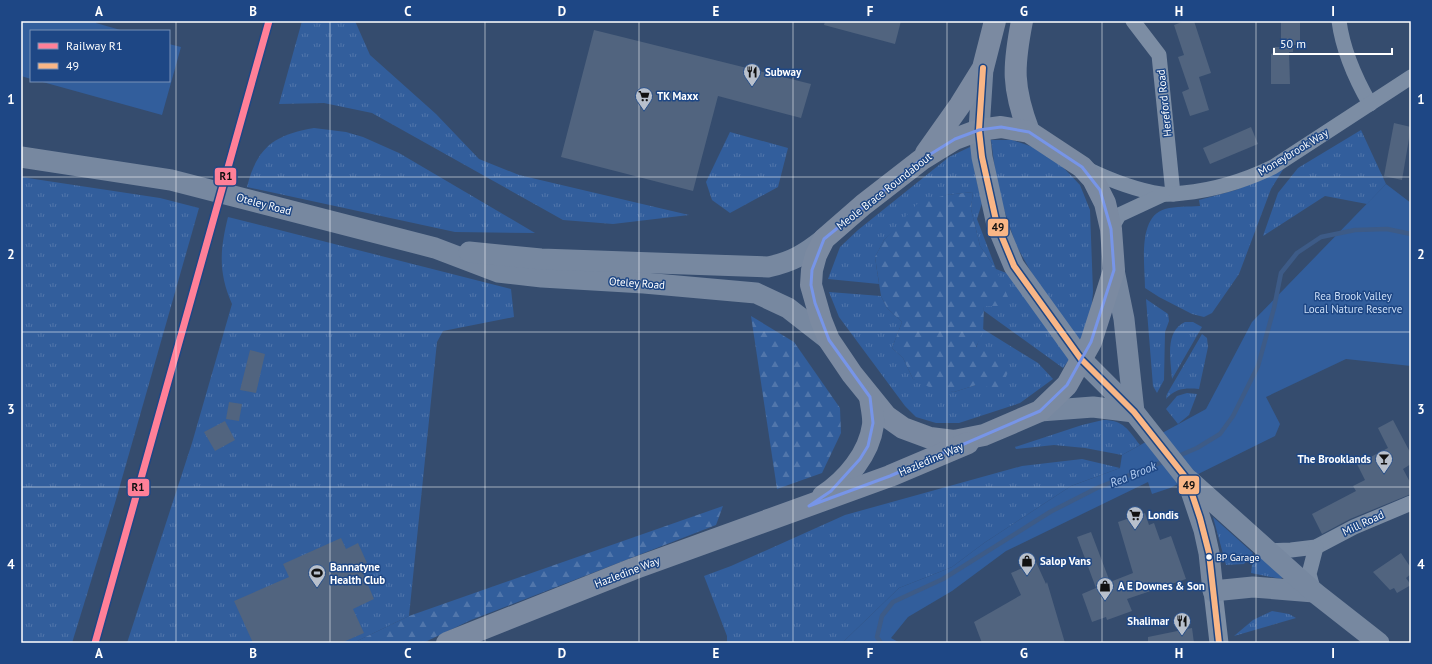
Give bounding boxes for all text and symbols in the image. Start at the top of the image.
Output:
text: A [95,3,103,20]
text: B [249,3,257,20]
text: C [404,3,412,20]
text: D [558,3,566,20]
text: E [713,3,720,20]
text: F [867,3,874,20]
text: G [1020,3,1028,20]
text: H [1175,3,1183,20]
text: I [1331,3,1335,20]
legend [30,30,170,82]
scale bar [1274,30,1392,56]
text: 50 m [1280,36,1306,51]
text: Railway R1 [66,38,123,53]
text: 49 [66,58,79,73]
restaurant icon: Subway [742,62,762,87]
place label: Subway [765,65,802,79]
street label: Hereford Road [1154,69,1174,137]
supermarket icon: TK Maxx [634,86,654,111]
place label: TK Maxx [657,89,698,103]
text: 1 [7,91,15,108]
text: 1 [1417,91,1425,108]
street label: Moneybrook Way [1255,125,1331,178]
street label: Meole Brace Roundabout [833,149,935,233]
line badge: R1 [214,167,237,186]
text: R1 [220,169,232,183]
street label: Oteley Road [235,190,293,218]
line badge: 49 [987,218,1009,237]
text: 49 [992,220,1004,234]
text: 2 [7,246,15,263]
text: 2 [1417,246,1425,263]
street label: Oteley Road [608,274,666,292]
park label: Rea Brook Valley Local Nature Reserve [1304,289,1403,316]
text: 3 [7,401,15,418]
text: 3 [1417,401,1425,418]
street label: Hazledine Way [897,439,966,479]
bar icon: The Brooklands [1374,449,1394,474]
place label: The Brooklands [1298,452,1371,466]
water label: Rea Brook [1108,458,1159,490]
line badge: 49 [1178,475,1200,495]
line badge: R1 [127,478,150,497]
text: 49 [1183,478,1195,492]
text: R1 [132,480,144,494]
supermarket icon: Londis [1125,505,1145,530]
street label: Mill Road [1340,507,1386,539]
place label: Londis [1148,508,1179,522]
shop icon: Salop Vans [1017,551,1037,576]
place label: BP Garage [1216,551,1260,564]
marker: BP Garage [1204,552,1214,562]
street label: Hazledine Way [592,553,663,591]
place label: Salop Vans [1040,554,1091,568]
text: 4 [7,556,15,573]
text: 4 [1417,556,1425,573]
place label: Bannatyne Health Club [330,560,385,587]
sports icon: Bannatyne Health Club [307,563,327,588]
shop icon: A E Downes & Son [1095,576,1115,601]
place label: A E Downes & Son [1118,579,1205,593]
restaurant icon: Shalimar [1172,611,1192,636]
place label: Shalimar [1127,614,1169,628]
text: A [95,645,103,662]
text: B [249,645,257,662]
text: C [404,645,412,662]
text: D [558,645,566,662]
text: E [713,645,720,662]
text: F [867,645,874,662]
text: G [1020,645,1028,662]
text: H [1175,645,1183,662]
text: I [1331,645,1335,662]

